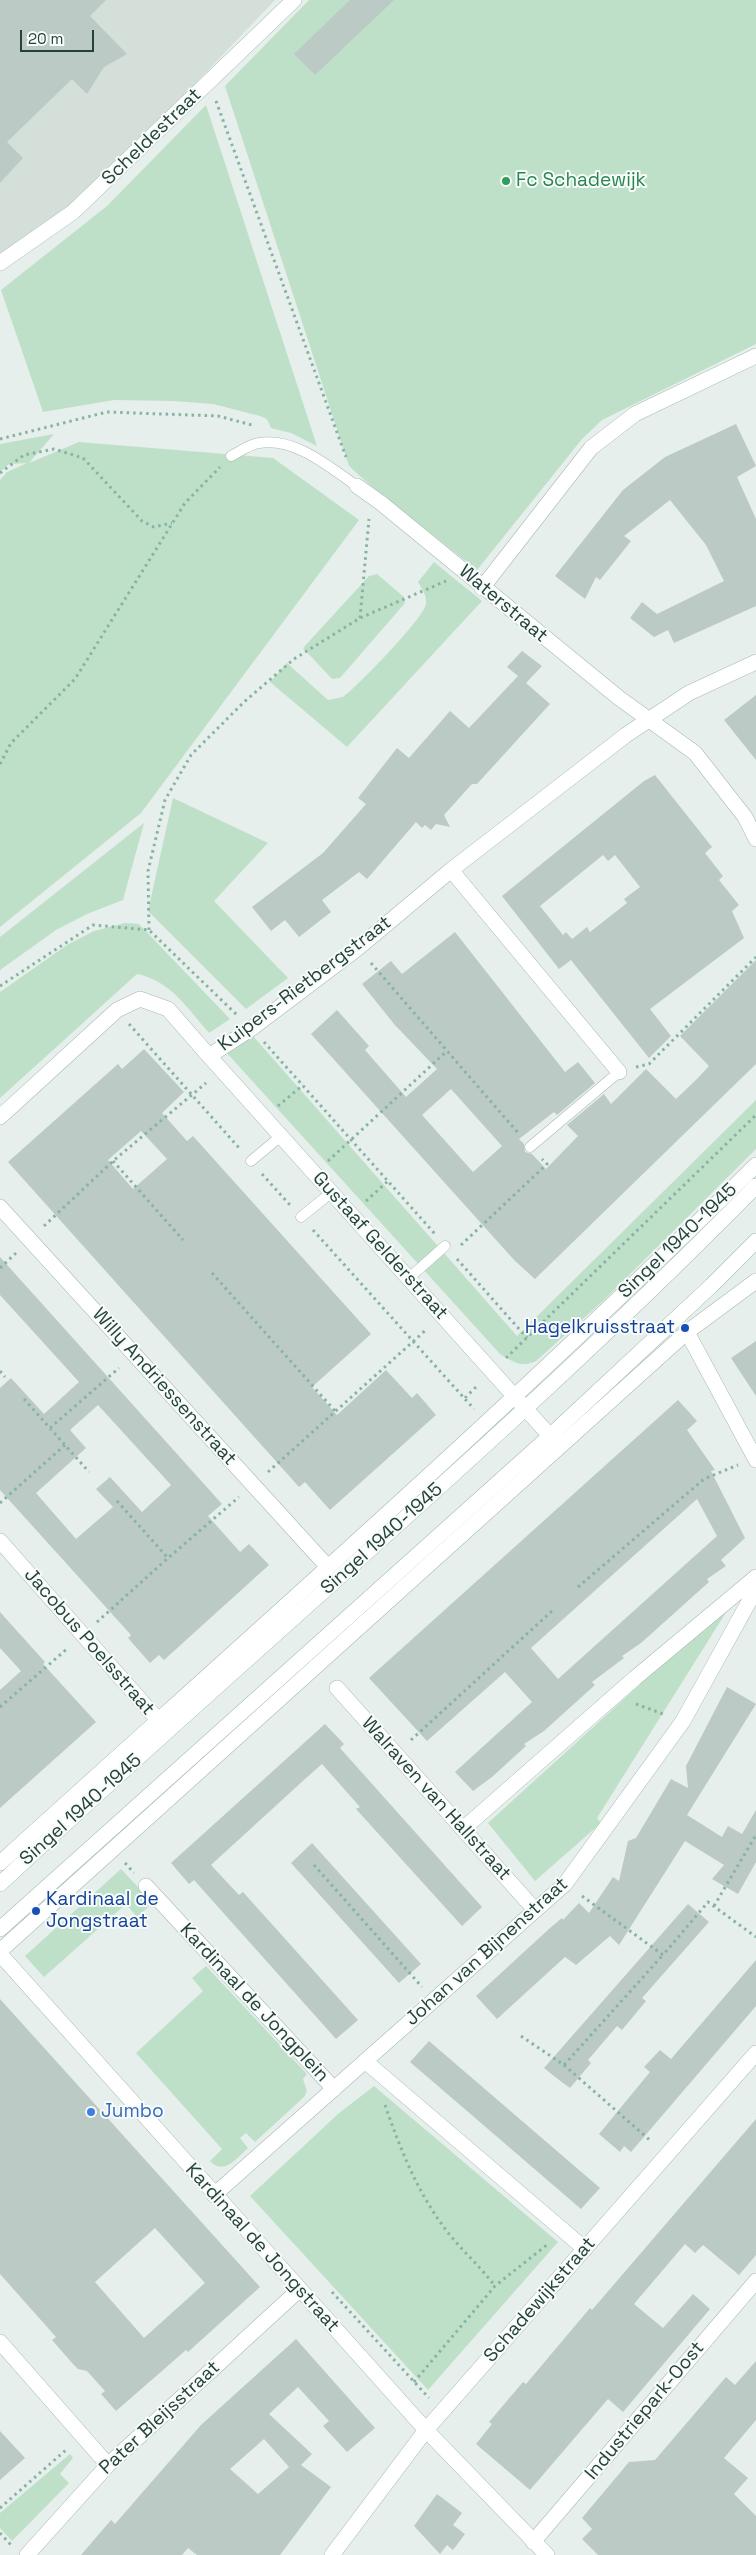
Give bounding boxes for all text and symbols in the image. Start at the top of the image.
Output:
scale bar [22,20,96,52]
text: 20 m [28,29,63,48]
street label: Scheldestraat [98,84,206,190]
place label: Fc Schadewijk [516,170,646,192]
marker: Fc Schadewijk [500,175,512,187]
street label: Waterstraat [454,560,552,648]
street label: Kuipers-Rietbergstraat [214,911,396,1057]
street label: Gustaaf Gelderstraat [307,1167,453,1325]
street label: Singel 1940-1945 [614,1179,742,1303]
street label: Willy Andriessenstraat [87,1303,241,1471]
place label: Hagelkruisstraat [525,1317,675,1339]
marker: Hagelkruisstraat [679,1322,691,1334]
street label: Singel 1940-1945 [316,1478,448,1600]
street label: Jacobus Poelsstraat [19,1564,159,1720]
street label: Walraven van Hallstraat [356,1712,516,1886]
street label: Singel 1940-1945 [15,1749,147,1871]
street label: Johan van Bijnenstraat [401,1873,573,2031]
place label: Kardinaal de Jongstraat [46,1889,159,1933]
marker: Kardinaal de Jongstraat [30,1905,42,1917]
street label: Kardinaal de Jongplein [175,1919,333,2087]
place label: Jumbo [101,2101,164,2123]
marker: Jumbo [85,2106,97,2118]
street label: Kardinaal de Jongstraat [180,2159,344,2337]
street label: Schadewijkstraat [479,2233,601,2367]
street label: Industriepark-Oost [581,2337,709,2485]
street label: Pater Bleijsstraat [95,2356,225,2480]

